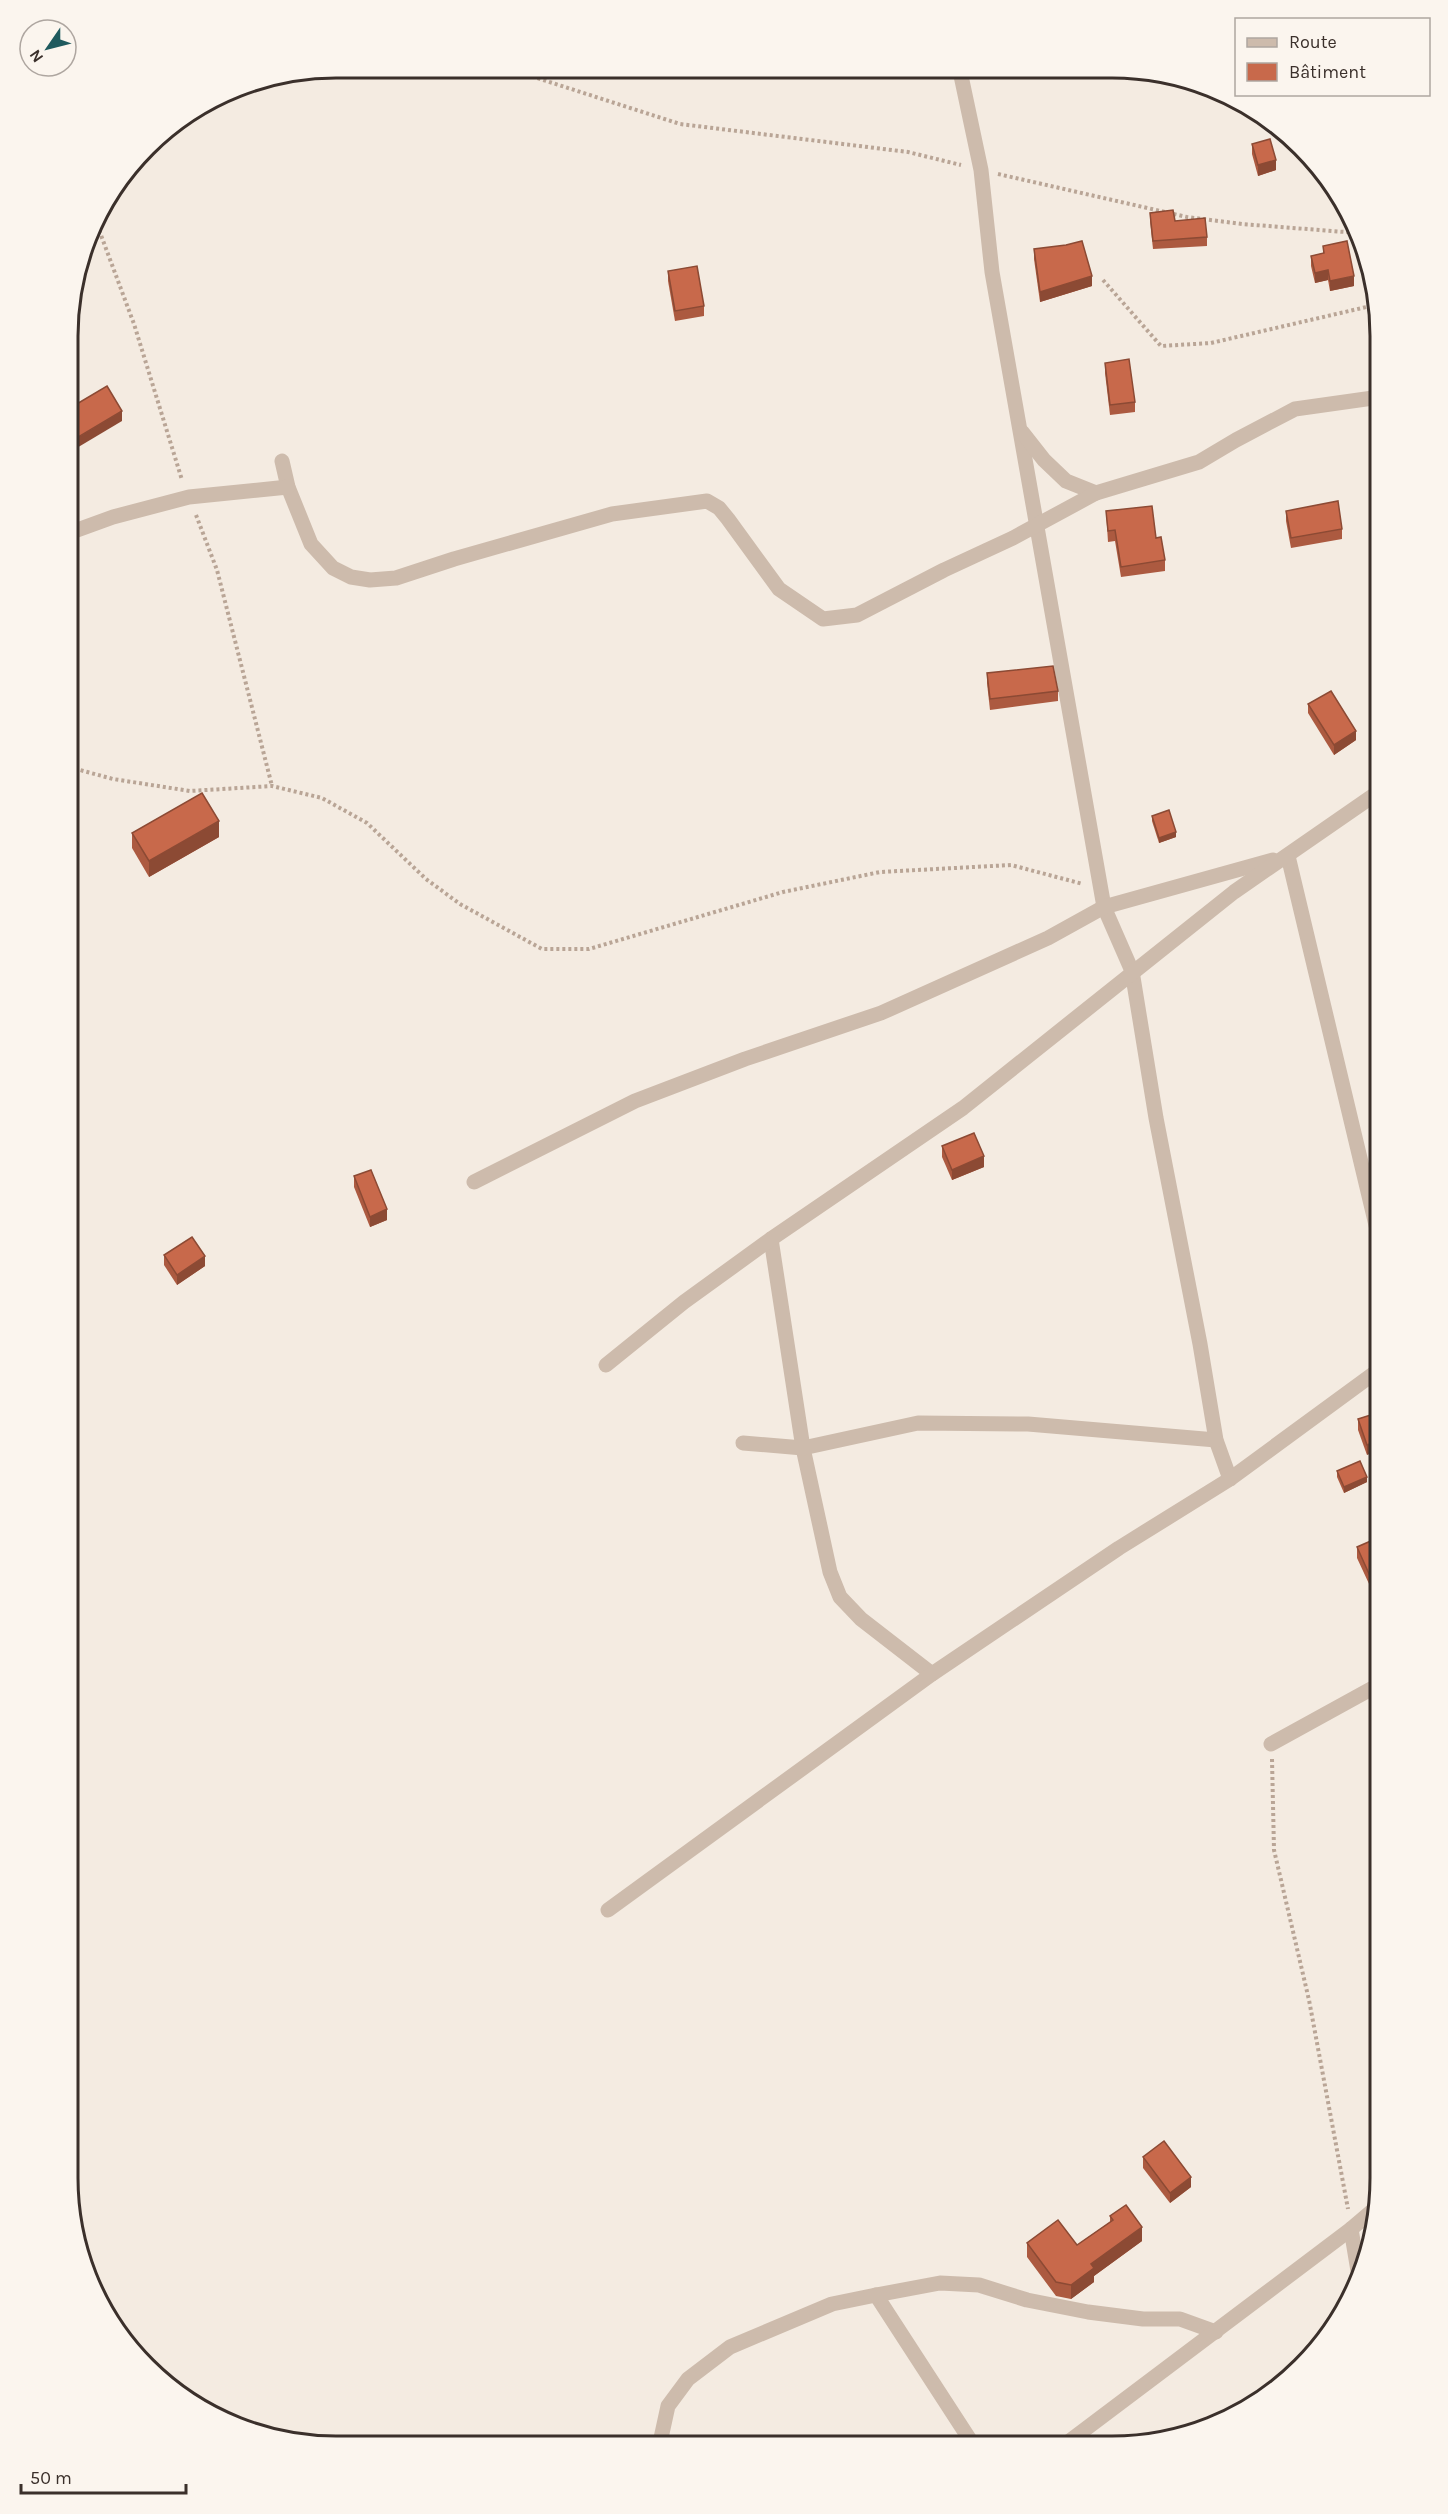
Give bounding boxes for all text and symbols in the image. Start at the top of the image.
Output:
north arrow [18,18,78,78]
legend [1235,18,1430,96]
text: Route [1289,31,1337,53]
text: N [25,46,47,66]
text: Bâtiment [1289,61,1366,83]
scale bar [21,2457,186,2495]
text: 50 m [30,2467,72,2489]

